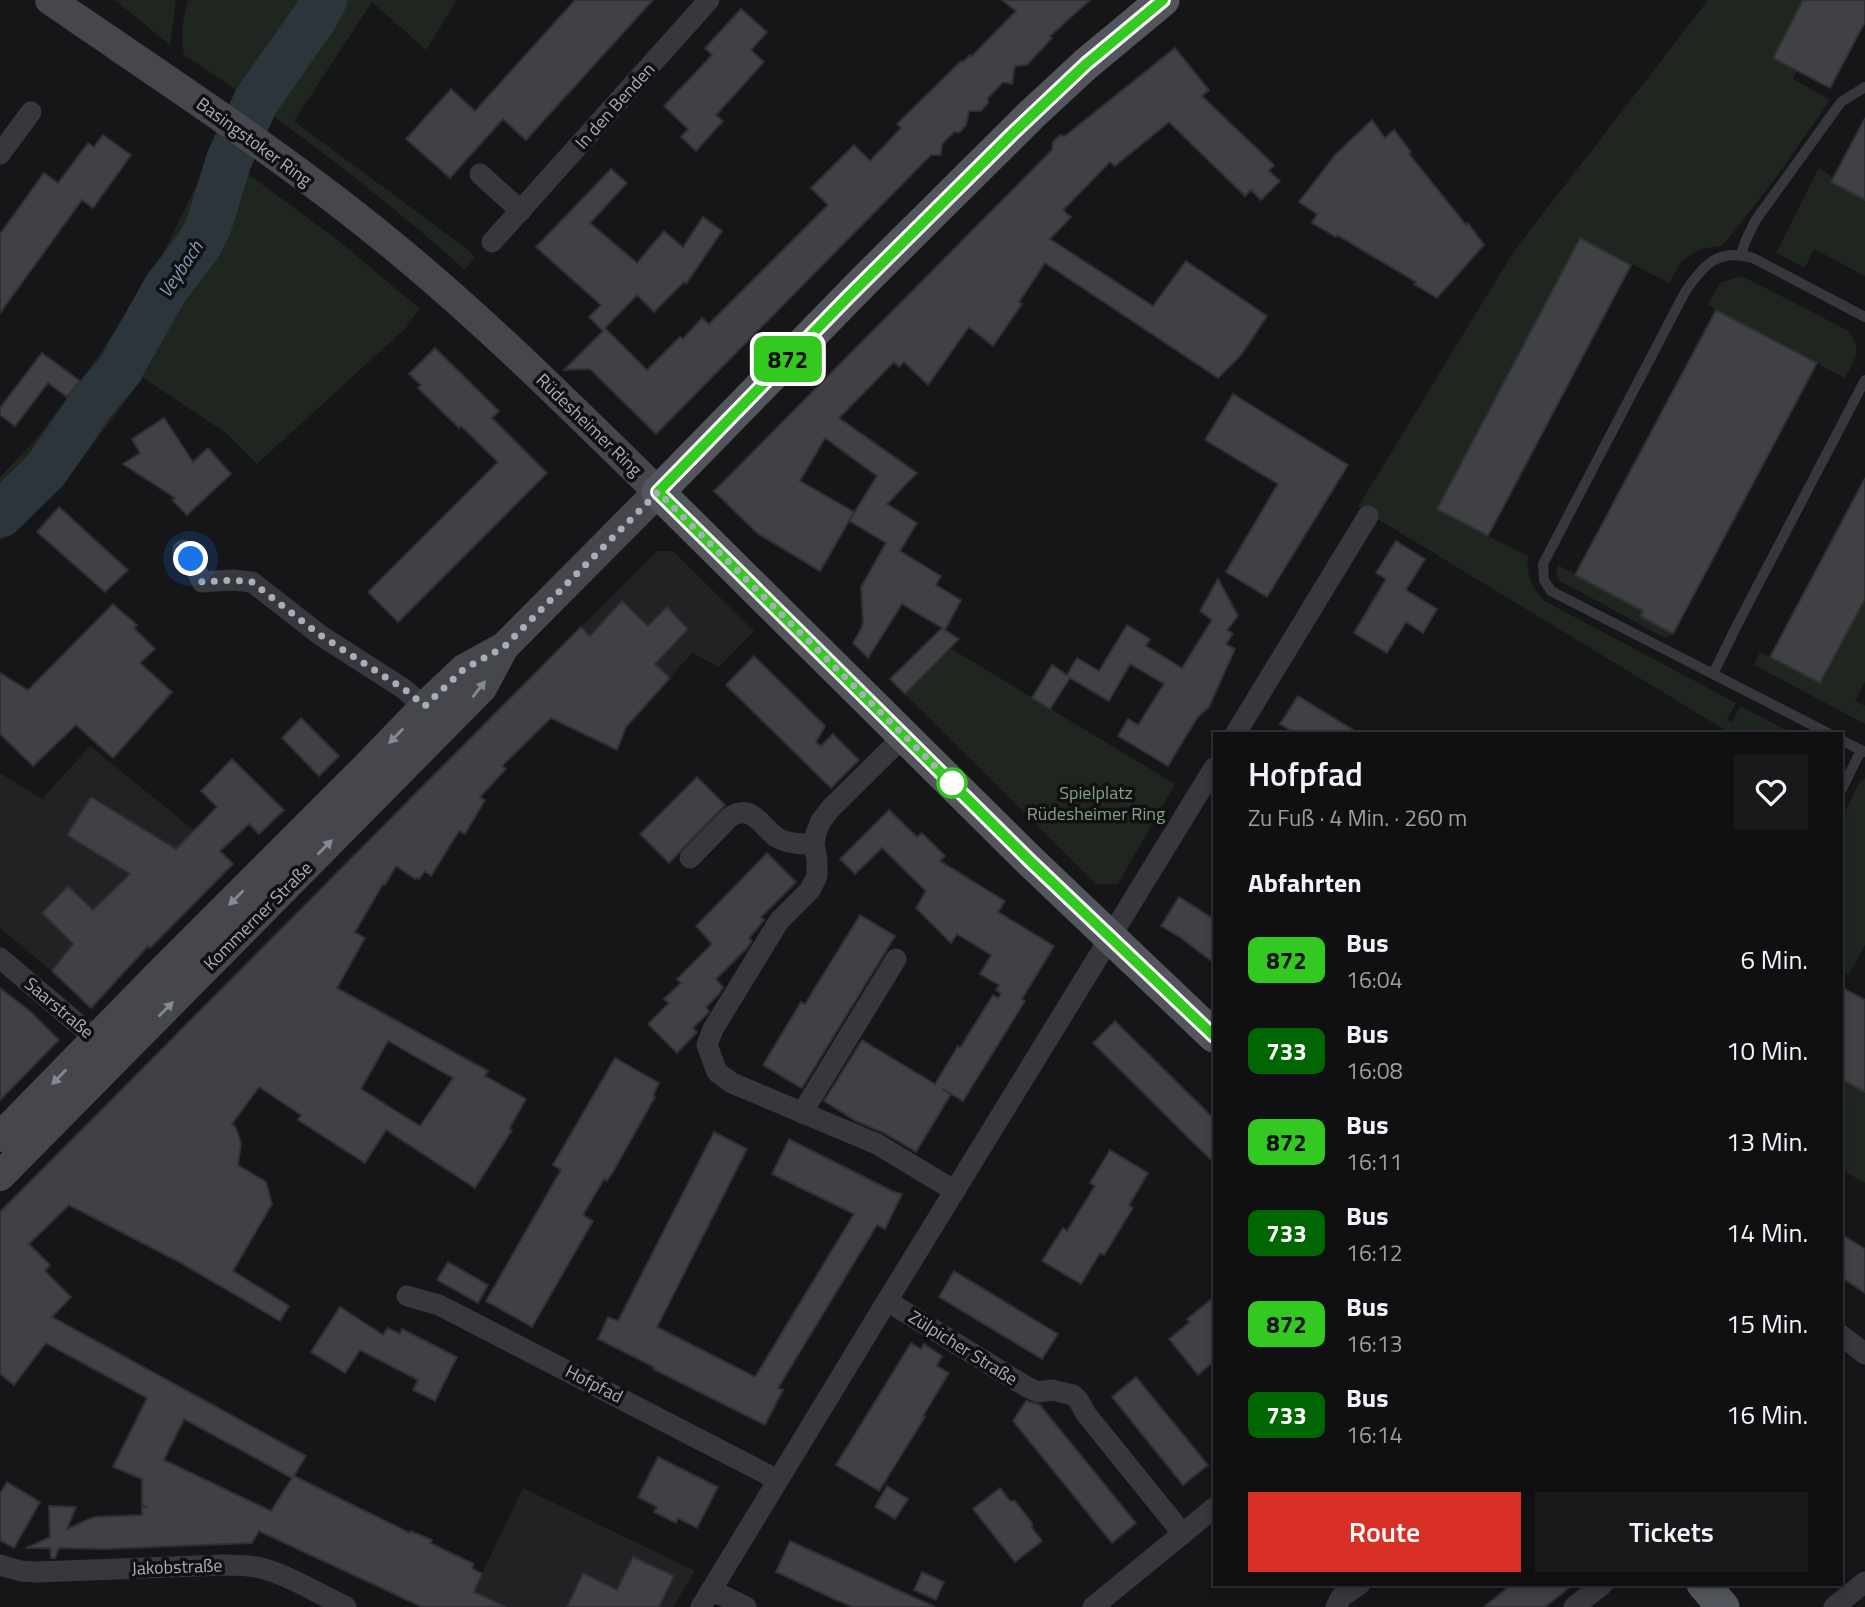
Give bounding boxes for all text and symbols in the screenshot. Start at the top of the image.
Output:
street label: In den Benden [568,56,661,155]
street label: Basingstoker Ring [191,90,318,193]
water label: Veybach [150,234,210,303]
line badge: 872 [748,336,828,382]
text: 872 [768,341,808,377]
street label: Rüdesheimer Ring [530,367,649,482]
your location [173,541,208,576]
one-way arrow [471,681,486,698]
one-way arrow [388,727,404,745]
text: Hofpfad [1248,749,1363,799]
button: heart [1734,755,1808,829]
unlabelled marker [937,768,967,798]
park label: Spielplatz Rüdesheimer Ring [1027,779,1165,827]
text: Zu Fuß · 4 Min. · 260 m [1248,800,1467,835]
one-way arrow [317,838,334,855]
street label: Kommerner Straße [197,855,318,976]
text: Abfahrten [1248,863,1362,902]
one-way arrow [227,889,244,906]
text: Bus [1346,923,1388,962]
text: 6 Min. [1741,940,1808,979]
text: 872 [1266,942,1307,978]
text: 16:04 [1346,962,1403,997]
street label: Saarstraße [19,970,100,1045]
one-way arrow [157,1001,173,1018]
text: Bus [1346,1014,1388,1053]
text: 10 Min. [1726,1031,1808,1070]
text: 733 [1266,1033,1307,1069]
text: 16:08 [1346,1053,1403,1088]
one-way arrow [51,1068,67,1085]
text: Bus [1346,1105,1388,1144]
text: 13 Min. [1726,1122,1808,1161]
text: 872 [1266,1124,1307,1160]
text: 16:11 [1346,1144,1403,1179]
text: Bus [1346,1196,1388,1235]
text: 14 Min. [1726,1213,1808,1252]
text: 733 [1266,1215,1307,1251]
text: 16:12 [1346,1235,1403,1270]
text: Bus [1346,1287,1388,1326]
street label: Zülpicher Straße [904,1303,1023,1392]
text: 15 Min. [1726,1304,1808,1343]
text: 872 [1266,1306,1307,1342]
text: 16:13 [1346,1326,1403,1361]
street label: Hofpfad [561,1358,628,1410]
text: Bus [1346,1378,1388,1417]
text: 16 Min. [1726,1395,1808,1434]
text: 733 [1266,1397,1307,1433]
text: 16:14 [1346,1417,1403,1452]
button: Route [1248,1492,1521,1572]
button: Tickets [1535,1492,1808,1572]
street label: Jakobstraße [131,1551,223,1582]

